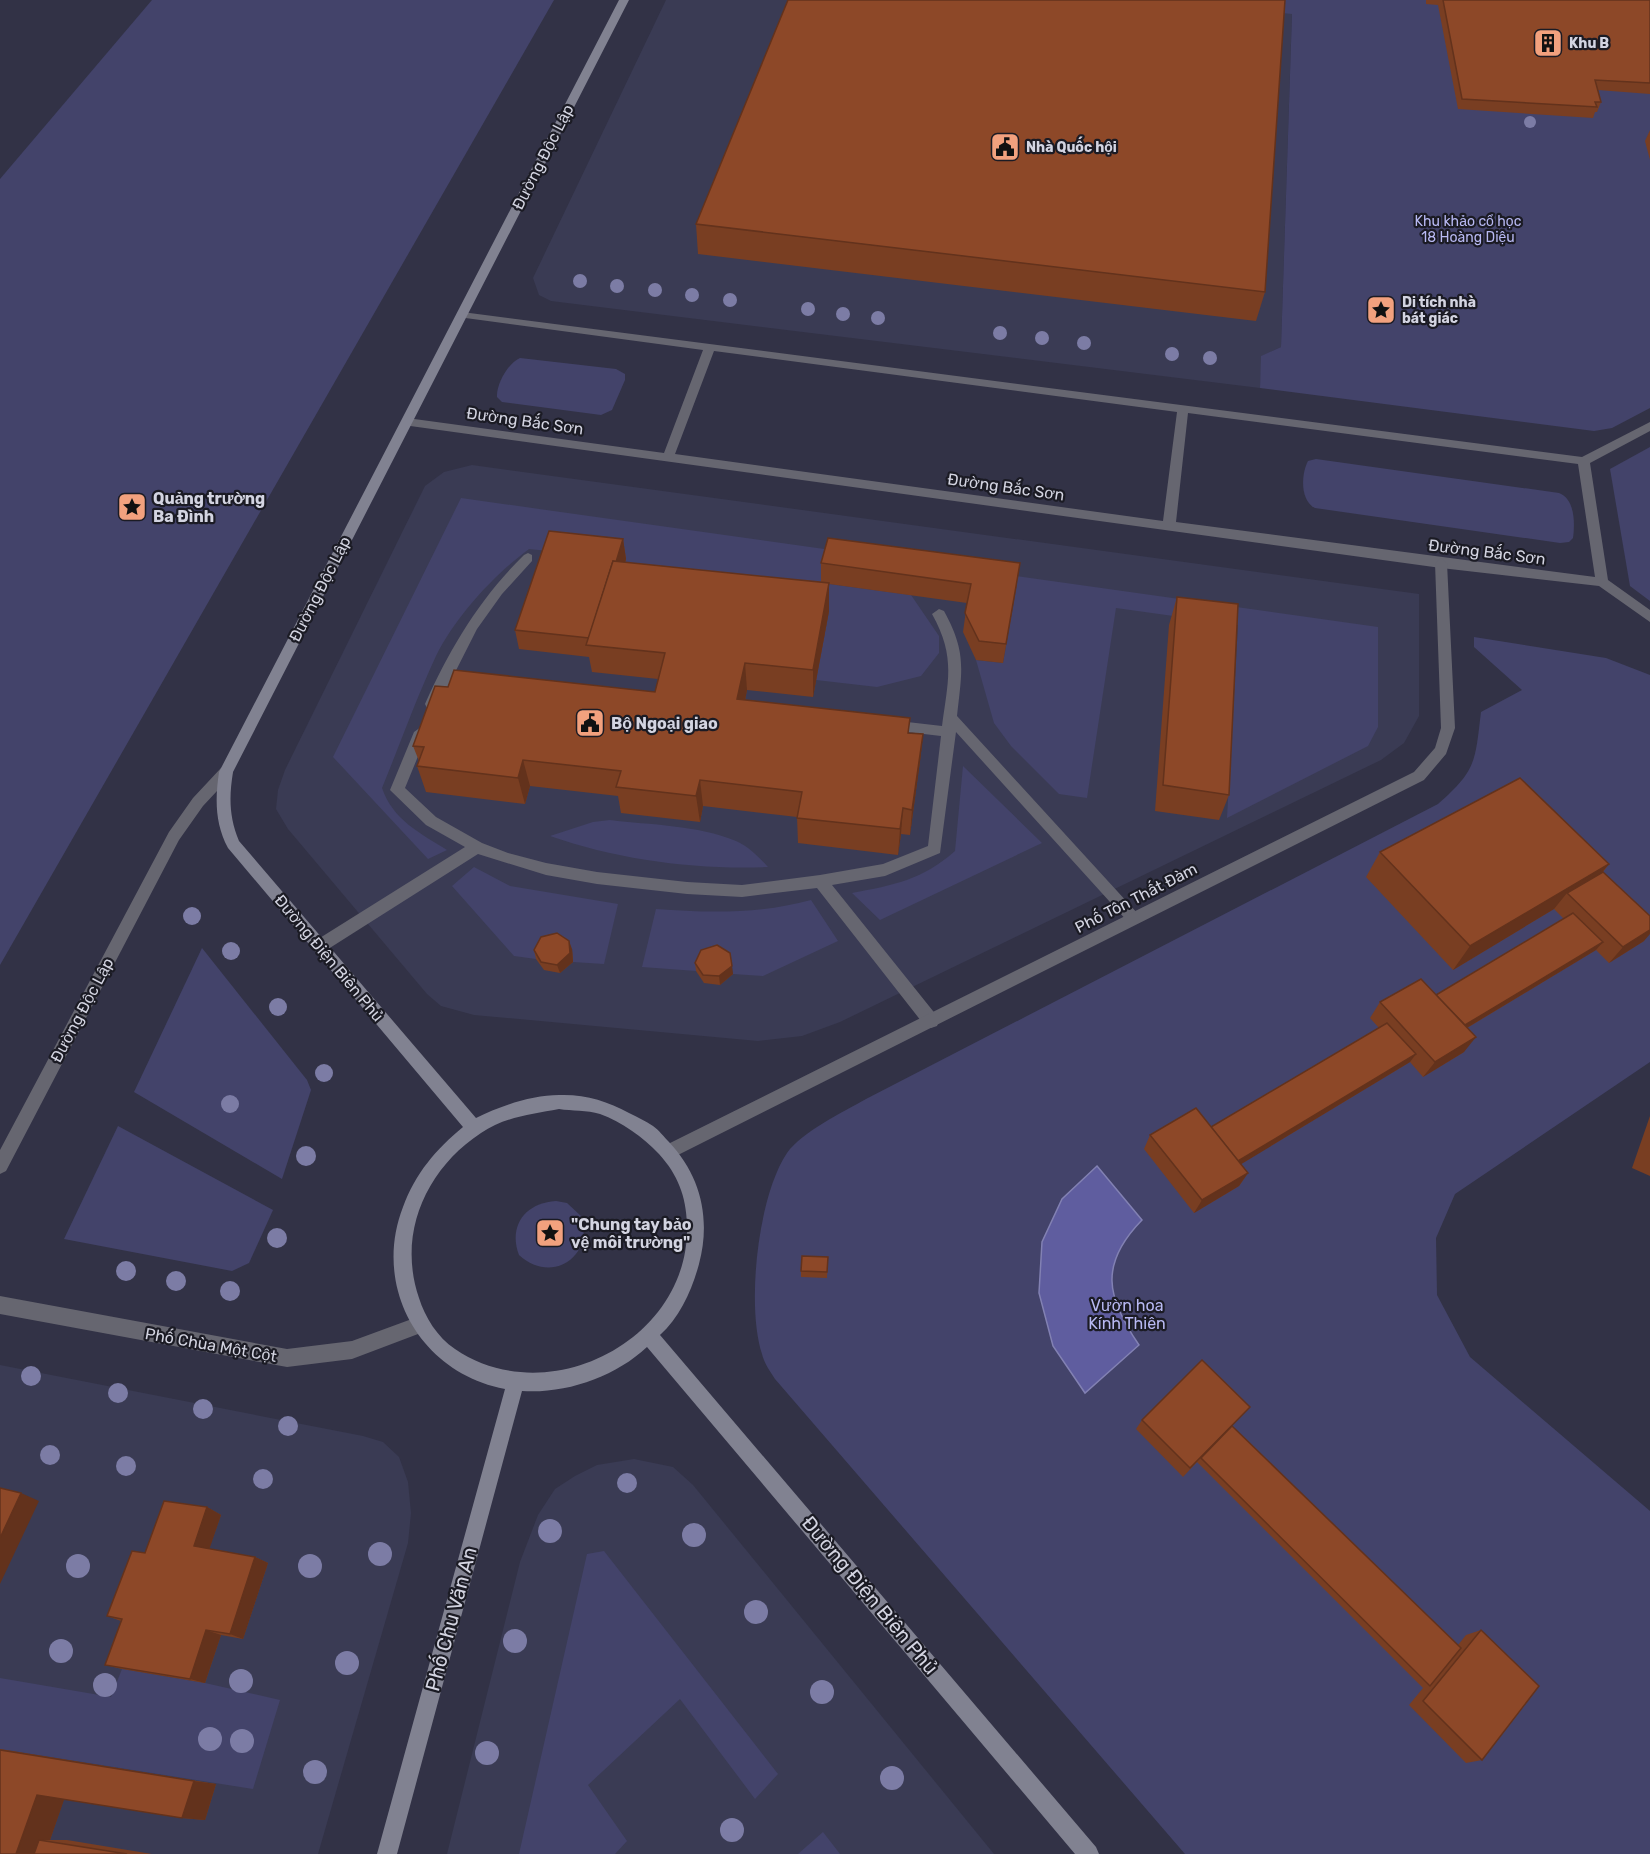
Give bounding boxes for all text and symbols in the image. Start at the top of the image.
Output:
building icon: Khu B [1532,27,1564,59]
place label: Khu B [1569,35,1609,52]
street label: Đường Độc Lập [508,101,578,213]
public building icon: Nhà Quốc hội [989,131,1021,163]
place label: Nhà Quốc hội [1026,136,1117,156]
park label: Khu khảo cổ học 18 Hoàng Diệu [1415,213,1522,246]
place icon: Di tích nhà bát giác [1365,294,1397,326]
place label: Di tích nhà bát giác [1402,294,1476,327]
street label: Đường Bắc Sơn [465,402,585,439]
street label: Đường Bắc Sơn [946,468,1066,505]
place label: Quảng trường Ba Đình [153,489,265,526]
place icon: Quảng trường Ba Đình [116,491,148,523]
street label: Đường Độc Lập [285,533,355,645]
street label: Đường Bắc Sơn [1427,534,1547,569]
public building icon: Bộ Ngoại giao [574,707,606,739]
place label: Bộ Ngoại giao [611,714,718,733]
street label: Phố Tôn Thất Đàm [1071,858,1200,937]
street label: Đường Điện Biên Phủ [271,891,387,1025]
street label: Đường Độc Lập [46,954,118,1066]
place label: "Chung tay bảo vệ môi trường" [571,1215,692,1252]
place icon: "Chung tay bảo vệ môi trường" [534,1217,566,1249]
park label: Vườn hoa Kính Thiên [1088,1296,1166,1333]
street label: Phố Chùa Một Cột [144,1323,279,1366]
street label: Đường Điện Biên Phủ [797,1511,943,1679]
street label: Phố Chu Văn An [420,1544,482,1694]

